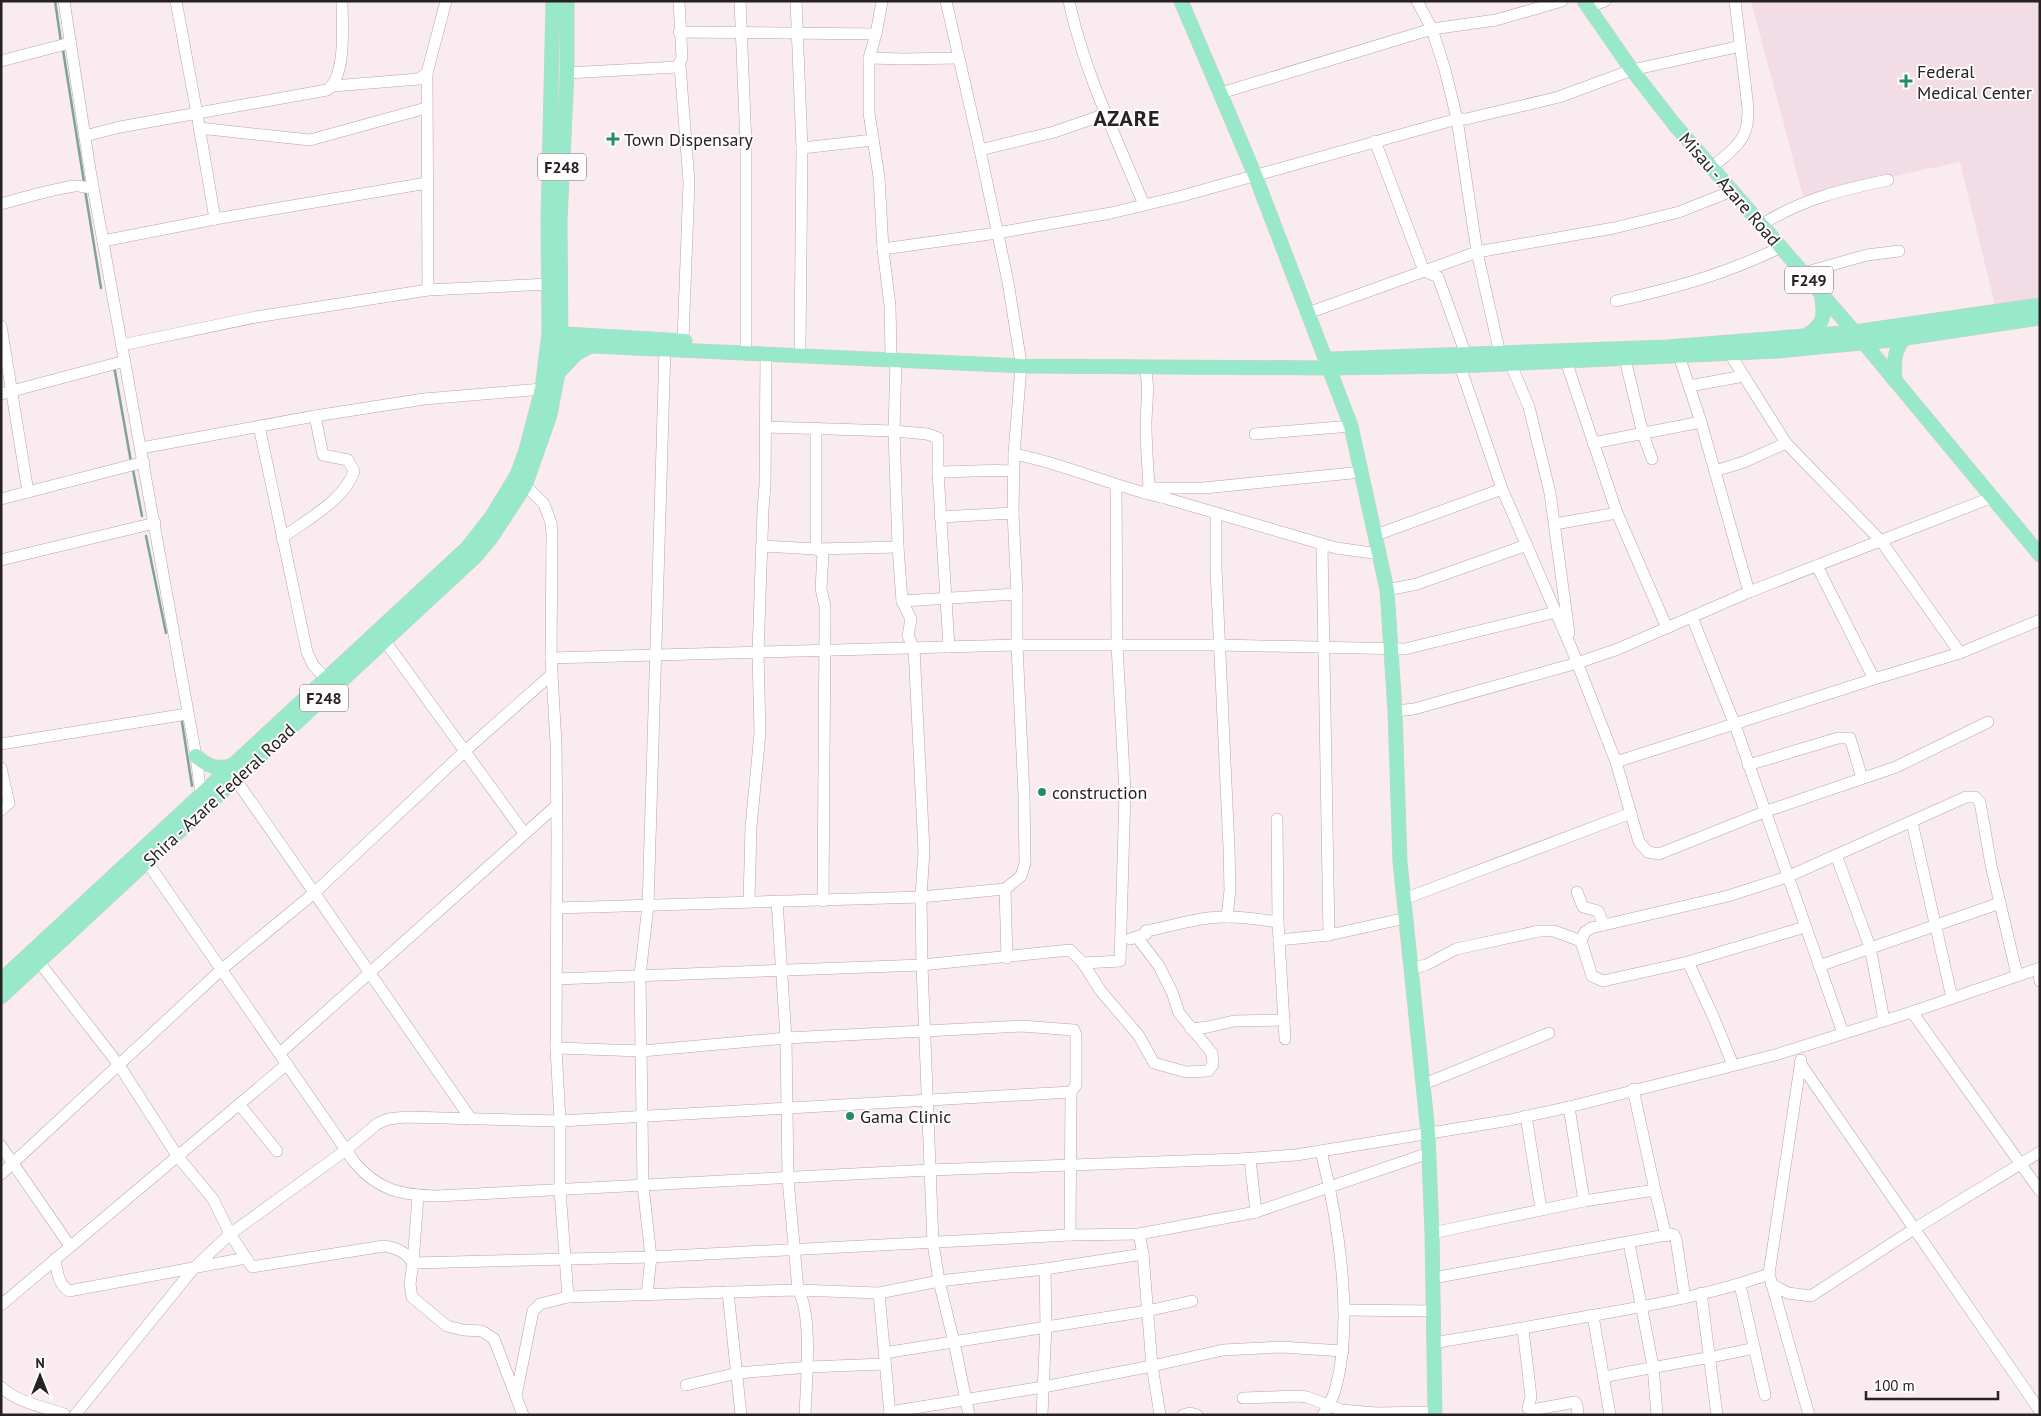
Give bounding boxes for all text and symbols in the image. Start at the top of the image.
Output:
place label: Federal Medical Center [1917,60,2032,104]
marker: Federal Medical Center [1899,74,1913,88]
district label: AZARE [1093,104,1161,132]
street label: Misau - Azare Road [1674,127,1786,251]
place label: Town Dispensary [624,128,754,151]
marker: Town Dispensary [606,132,620,146]
road number: F248 [538,154,586,180]
road number: F249 [1785,266,1833,294]
road number: F248 [300,684,348,711]
street label: Shira - Azare Federal Road [138,719,300,871]
place label: construction [1052,781,1147,804]
marker: construction [1036,786,1048,798]
place label: Gama Clinic [860,1105,951,1128]
marker: Gama Clinic [844,1110,856,1122]
north arrow [15,1351,65,1401]
text: N [35,1354,45,1372]
scale bar [1866,1368,1998,1400]
text: 100 m [1874,1376,1915,1395]

